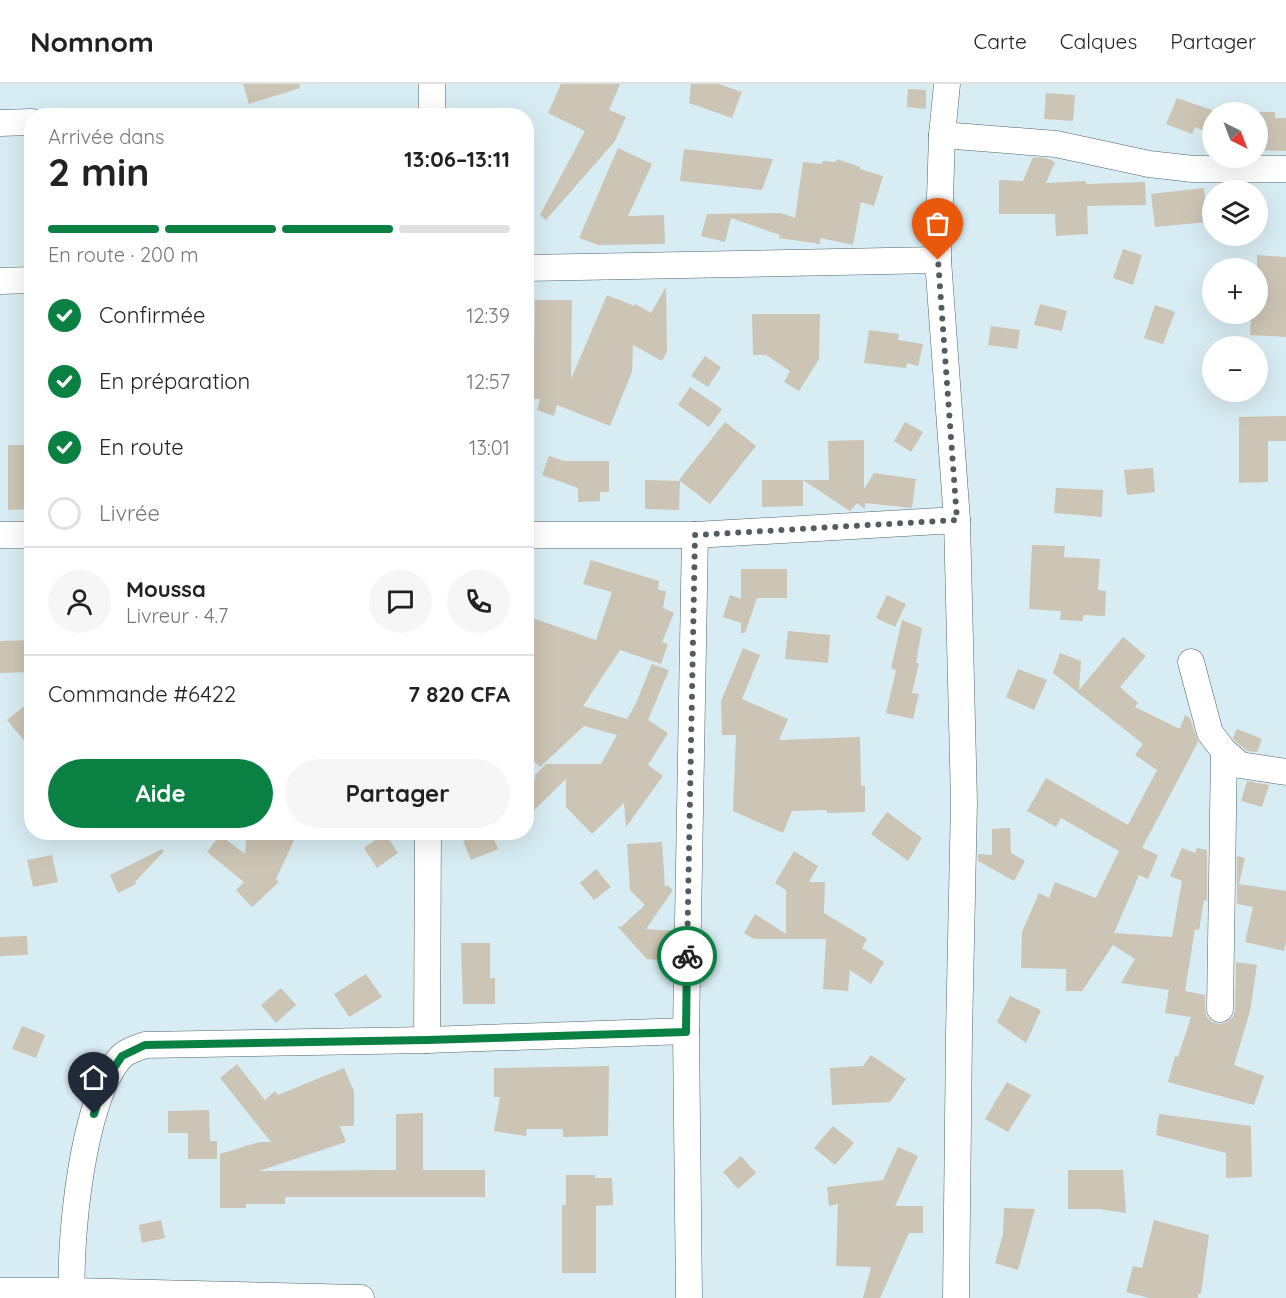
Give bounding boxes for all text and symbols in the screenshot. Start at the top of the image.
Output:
text: Nomnom [30,24,154,59]
text: Carte [973,28,1027,54]
text: Calques [1060,28,1137,54]
text: Partager [1170,28,1256,54]
north arrow [1202,102,1268,168]
map controls [1202,102,1268,402]
text: Arrivée dans [48,124,164,149]
text: 13:06–13:11 [404,145,510,173]
text: 2 min [48,147,150,196]
button: layers [1202,180,1268,246]
pin [912,198,963,260]
icon: bag [921,207,954,240]
text: En route · 200 m [48,242,198,267]
button: + [1202,258,1268,324]
icon: check [48,299,81,332]
text: Confirmée [99,301,205,329]
text: 12:39 [466,303,510,328]
button: − [1202,336,1268,402]
icon: check [48,365,81,398]
text: En préparation [99,367,250,395]
text: 12:57 [467,369,510,394]
icon: check [48,431,81,464]
text: En route [99,433,184,461]
text: 13:01 [469,435,510,460]
text: Livrée [99,499,160,527]
button: person [48,570,111,633]
button: chat [369,570,432,633]
button: phone [447,570,510,633]
text: Moussa [126,575,206,603]
text: Livreur · 4.7 [126,603,228,628]
text: Commande #6422 [48,680,236,708]
text: 7 820 CFA [408,680,510,708]
button: Aide [48,759,273,828]
button: Partager [285,759,510,828]
courier [657,926,717,986]
icon: bike [671,940,704,973]
pin [68,1052,119,1114]
icon: home [77,1061,110,1094]

